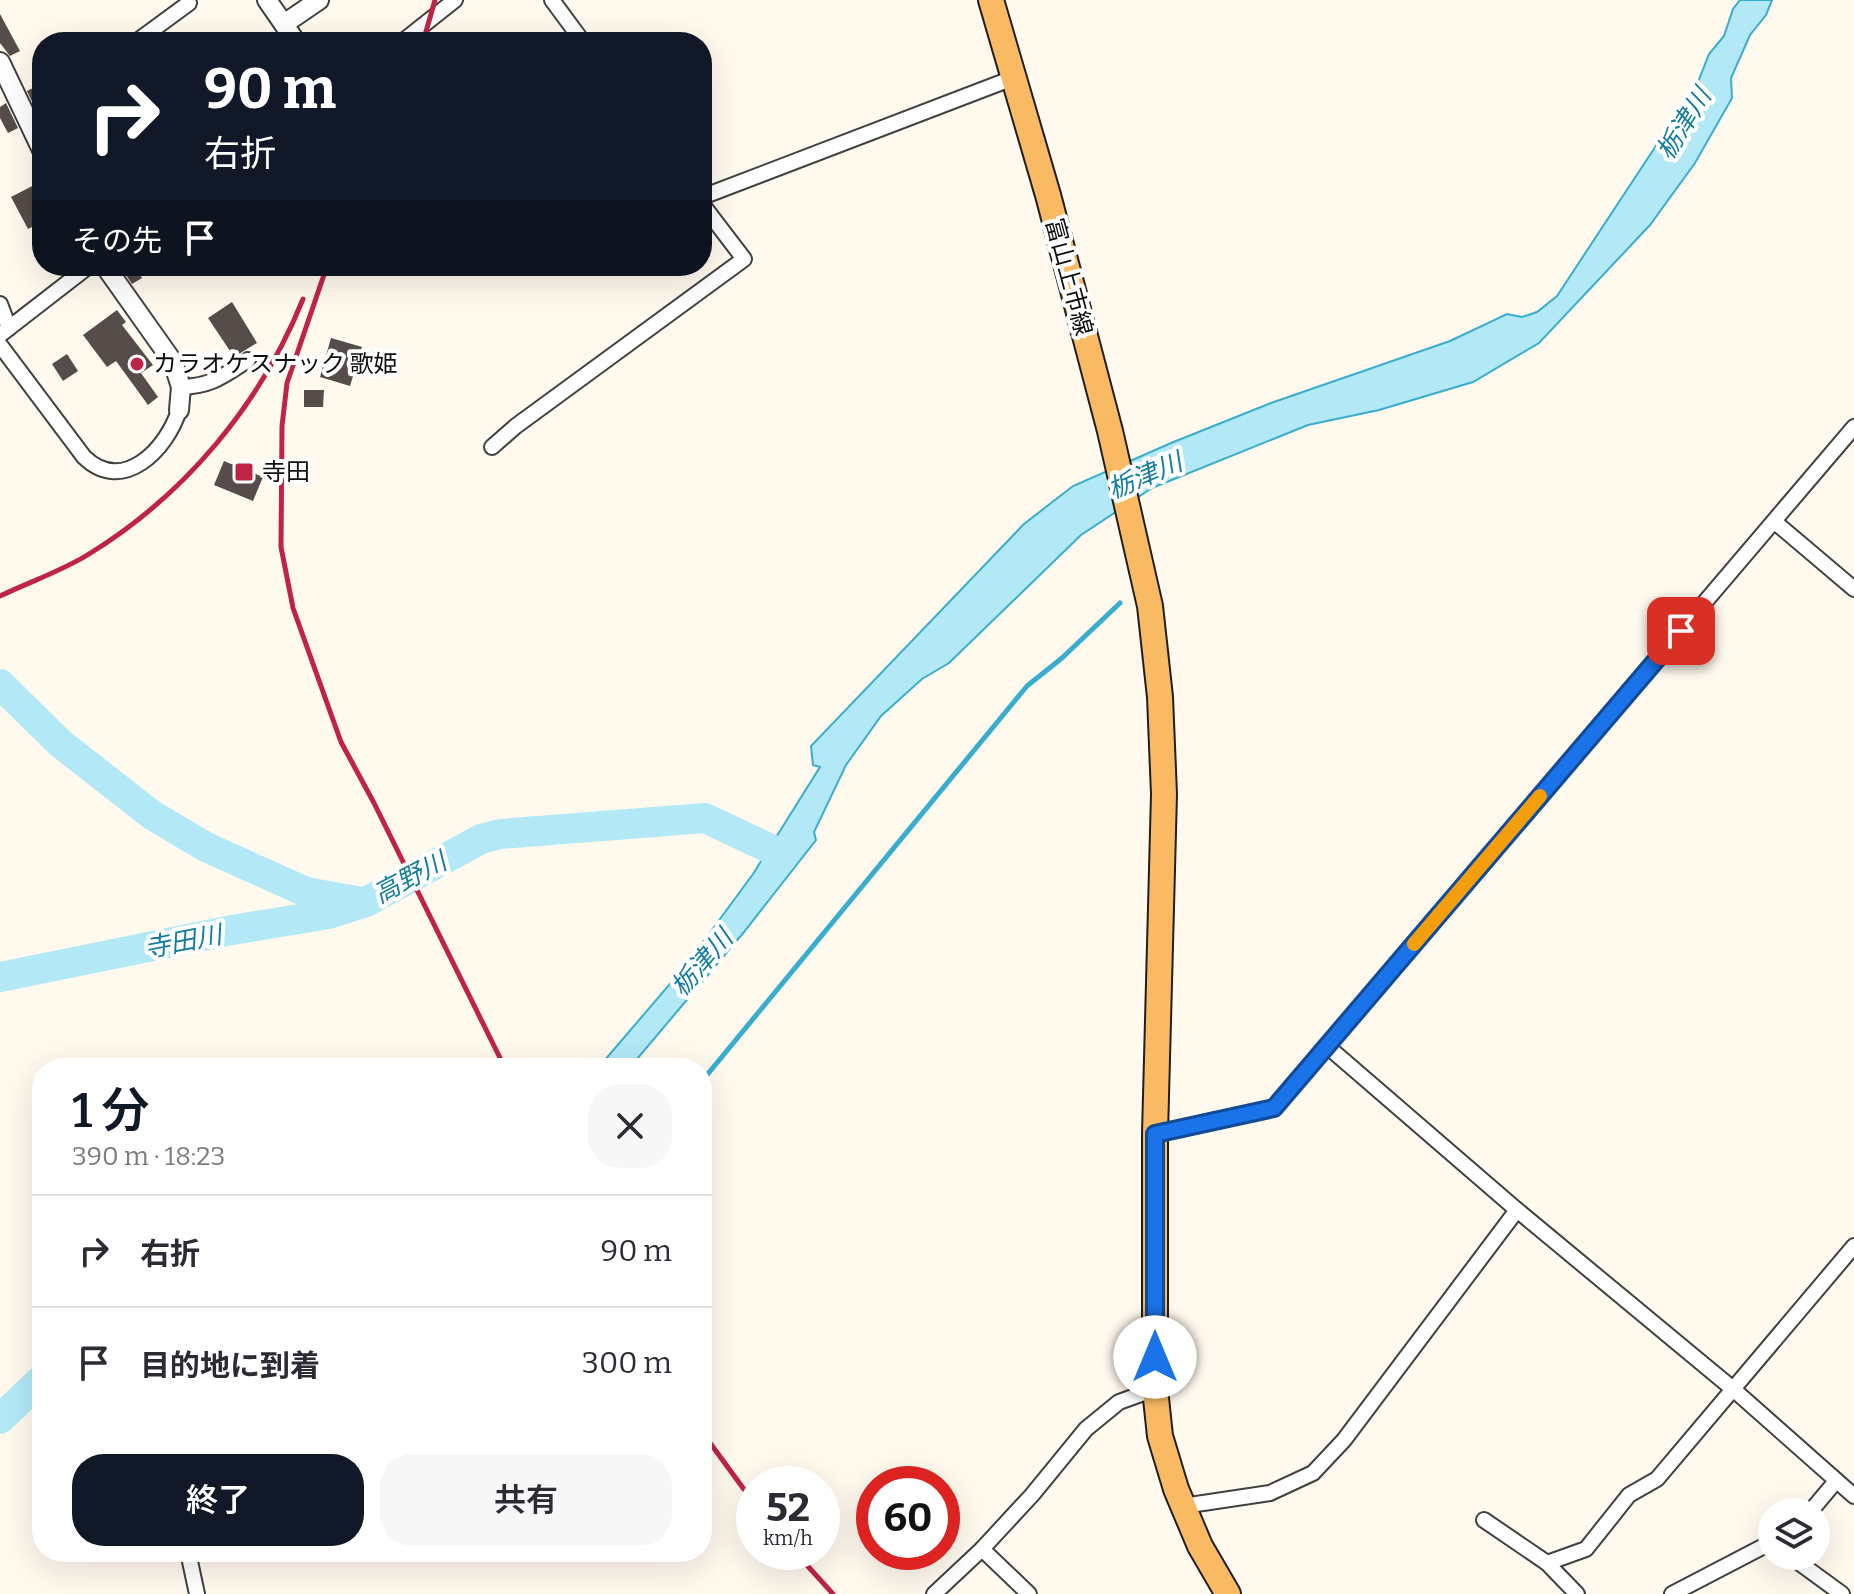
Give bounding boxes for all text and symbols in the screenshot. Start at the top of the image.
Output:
text: 90 m [204,56,336,123]
icon: right [72,64,176,168]
water label: 栃津川 [1650,80,1719,165]
text: 右折 [204,132,276,176]
street label: 富山上市線 [1040,215,1098,339]
icon: arrive [178,216,222,260]
text: その先 [72,223,162,259]
place label: カラオケスナック 歌姫 [153,350,398,378]
marker: カラオケスナック 歌姫 [128,355,146,373]
water label: 栃津川 [1103,445,1190,506]
place label: 寺田 [262,458,310,486]
marker: 寺田 [233,461,255,483]
pin [1647,597,1715,665]
icon: arrive [1659,609,1703,653]
water label: 高野川 [368,845,454,910]
water label: 寺田川 [142,919,227,965]
water label: 栃津川 [665,921,741,1003]
text: 1 分 [72,1082,149,1140]
button: close [588,1084,672,1168]
text: 390 m · 18:23 [72,1141,225,1172]
icon: right [72,1229,116,1273]
text: 90 m [601,1233,672,1269]
text: 右折 [140,1236,200,1272]
position arrow [1113,1315,1197,1399]
icon: arrive [72,1341,116,1385]
text: 300 m [582,1345,672,1381]
text: 目的地に到着 [140,1348,320,1384]
button: 終了 [72,1454,364,1546]
button: 共有 [380,1454,672,1546]
speed limit sign: 60 [856,1466,960,1570]
text: 52 [766,1484,810,1532]
map controls [1758,1498,1830,1570]
button: layers [1758,1498,1830,1570]
text: km/h [763,1526,813,1550]

